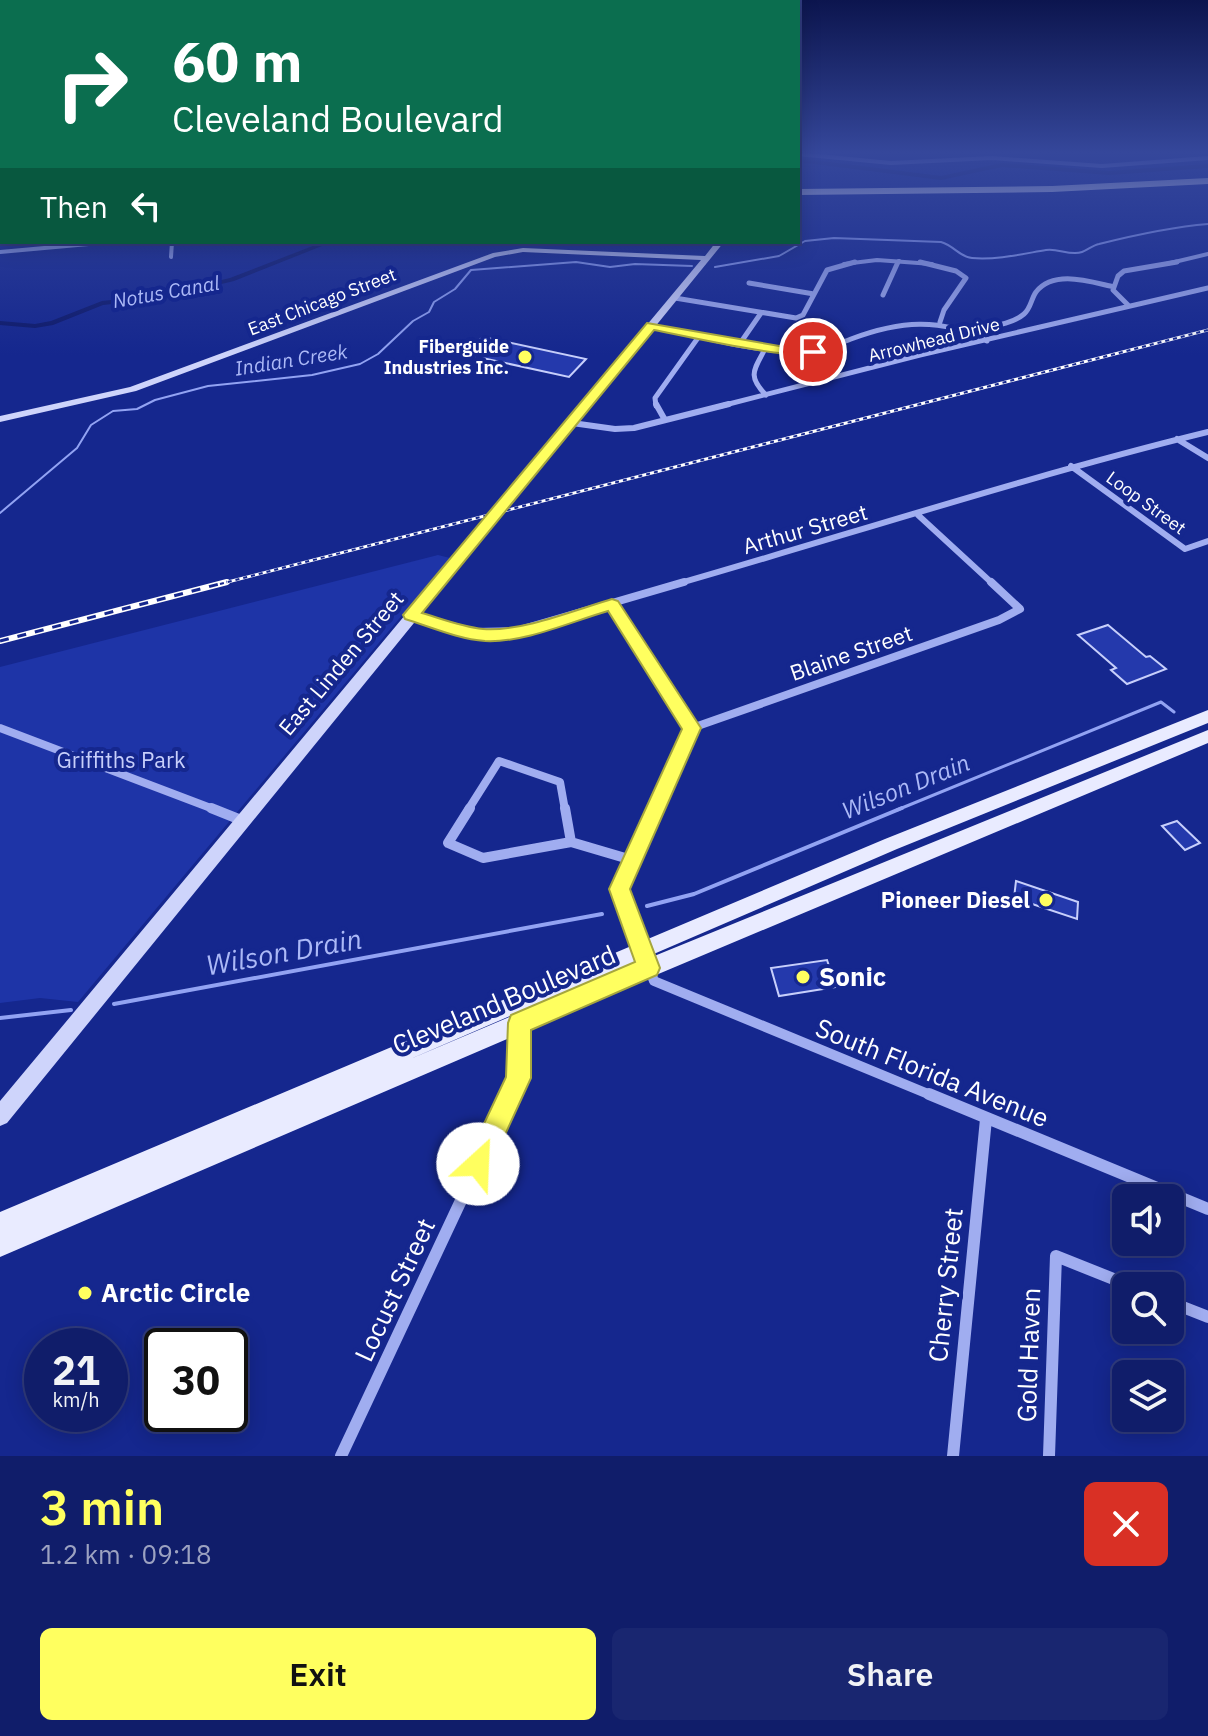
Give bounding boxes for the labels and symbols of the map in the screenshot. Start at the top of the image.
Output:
street label: East Chicago Street [244,263,399,340]
water label: Notus Canal [110,269,222,314]
street label: Arrowhead Drive [866,312,1002,367]
pin [779,318,847,386]
place label: Fiberguide Industries Inc. [384,335,509,379]
water label: Indian Creek [233,337,350,382]
marker: Fiberguide Industries Inc. [516,348,534,366]
street label: Loop Street [1102,466,1191,539]
street label: Arthur Street [739,497,871,560]
street label: East Linden Street [272,584,410,741]
street label: Blaine Street [786,618,916,687]
park label: Griffiths Park [56,745,186,774]
water label: Wilson Drain [837,746,974,826]
place label: Pioneer Diesel [881,885,1030,914]
marker: Pioneer Diesel [1037,891,1055,909]
water label: Wilson Drain [203,920,365,983]
street label: Cleveland Boulevard [387,937,620,1062]
place label: Sonic [819,959,886,993]
marker: Sonic [794,968,812,986]
street label: South Florida Avenue [811,1010,1054,1134]
position arrow [436,1122,520,1206]
street label: Cherry Street [920,1206,970,1364]
street label: Locust Street [346,1213,442,1367]
place label: Arctic Circle [101,1275,250,1309]
marker: Arctic Circle [76,1284,94,1302]
street label: Gold Haven [1009,1287,1047,1423]
speed limit sign: 30 [144,1328,248,1432]

